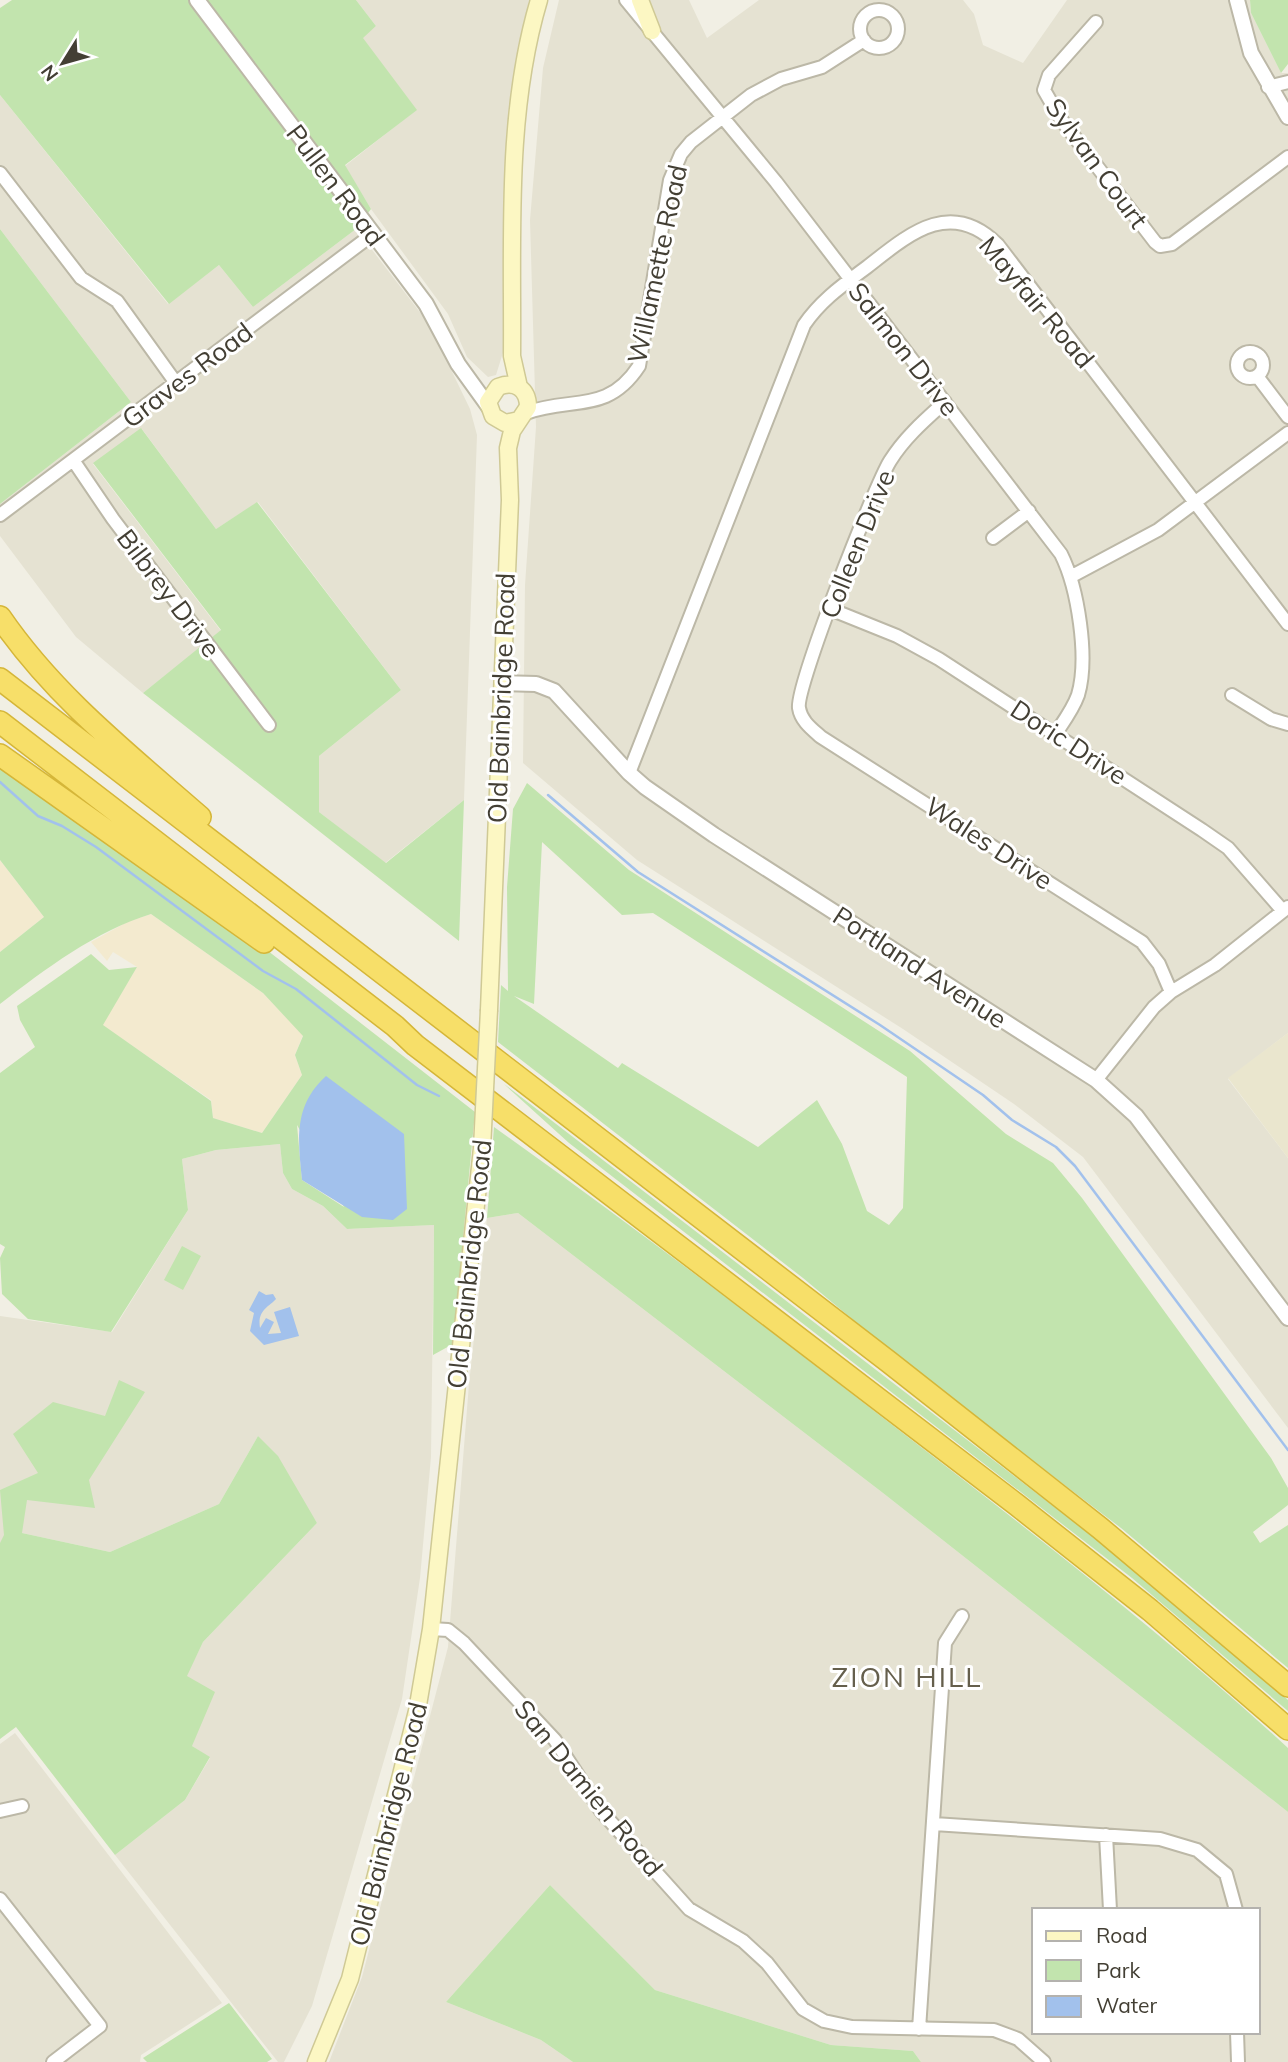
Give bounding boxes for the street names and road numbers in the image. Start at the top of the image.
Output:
street label: Sylvan Court [1039,91,1155,235]
street label: Pullen Road [279,118,393,252]
street label: Willamette Road [620,162,694,366]
street label: Mayfair Road [972,229,1102,375]
street label: Salmon Drive [842,276,966,422]
street label: Graves Road [115,315,259,435]
street label: Colleen Drive [812,465,902,623]
street label: Bilbrey Drive [110,522,228,664]
street label: Old Bainbridge Road [480,572,522,824]
street label: Doric Drive [1005,692,1133,792]
street label: Wales Drive [919,789,1059,897]
street label: Portland Avenue [827,899,1013,1035]
street label: Old Bainbridge Road [439,1138,499,1390]
street label: San Damien Road [508,1693,670,1883]
street label: Old Bainbridge Road [342,1698,434,1950]

